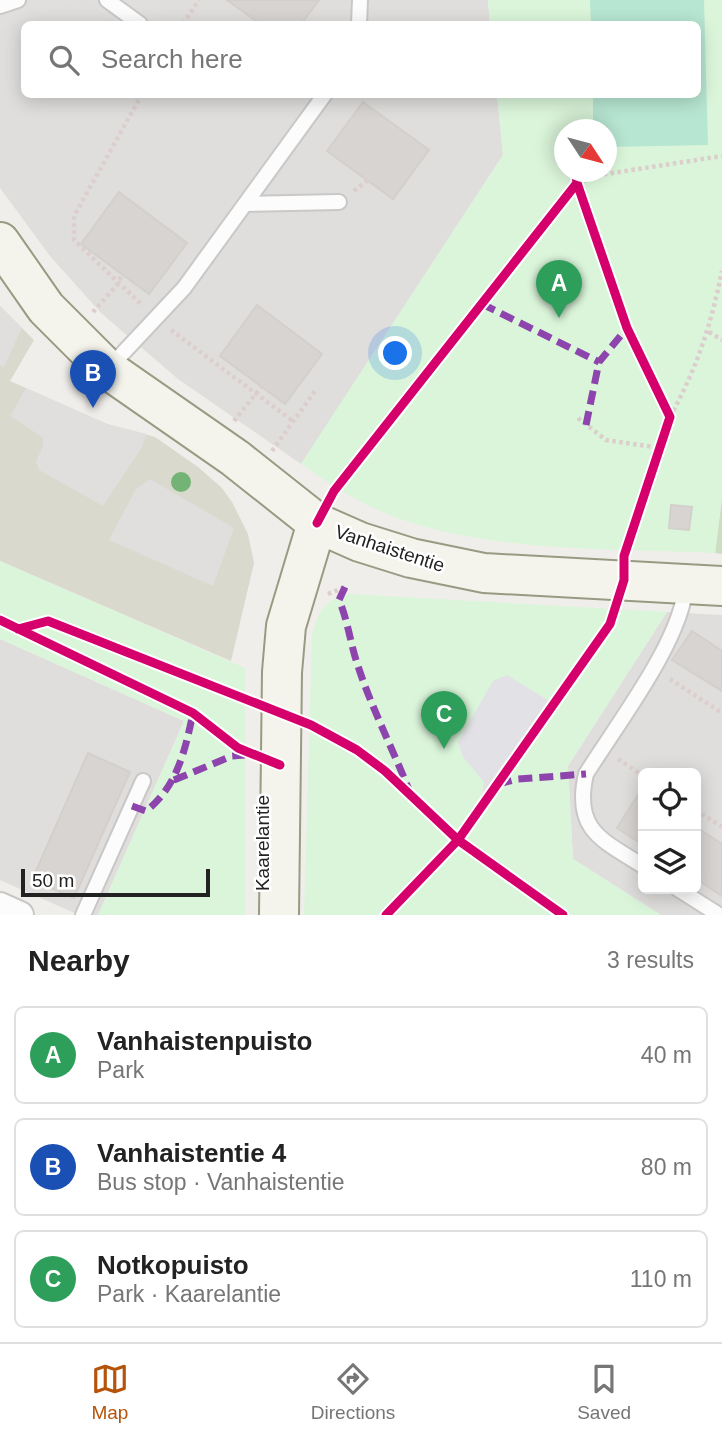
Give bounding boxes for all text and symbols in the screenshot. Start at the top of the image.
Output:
search box [21,21,701,98]
icon: search [45,41,83,79]
text: Search here [101,44,243,74]
north arrow [554,119,617,182]
pin: A [536,260,582,318]
your location [378,336,412,370]
pin: B [70,350,116,408]
street label: Vanhaistentie [333,521,447,576]
pin: C [421,691,467,749]
map controls [638,768,701,894]
button: locate [638,768,701,831]
street label: Kaarelantie [252,795,273,891]
button: layers [638,831,701,894]
scale bar [21,866,210,898]
text: 50 m [32,870,74,891]
text: Nearby [28,944,130,977]
text: 3 results [607,947,694,973]
text: Vanhaistenpuisto [97,1026,312,1056]
text: A [45,1042,61,1068]
text: 40 m [641,1042,692,1068]
text: Park [97,1057,144,1083]
text: Vanhaistentie 4 [97,1138,286,1168]
text: B [45,1154,61,1180]
text: 80 m [641,1154,692,1180]
text: Bus stop · Vanhaistentie [97,1169,345,1195]
text: Notkopuisto [97,1250,249,1280]
text: C [45,1266,61,1292]
text: 110 m [630,1266,692,1292]
text: Park · Kaarelantie [97,1281,281,1307]
tab: Map [91,1360,129,1424]
tab: Directions [311,1360,395,1424]
tab: Saved [577,1360,631,1424]

